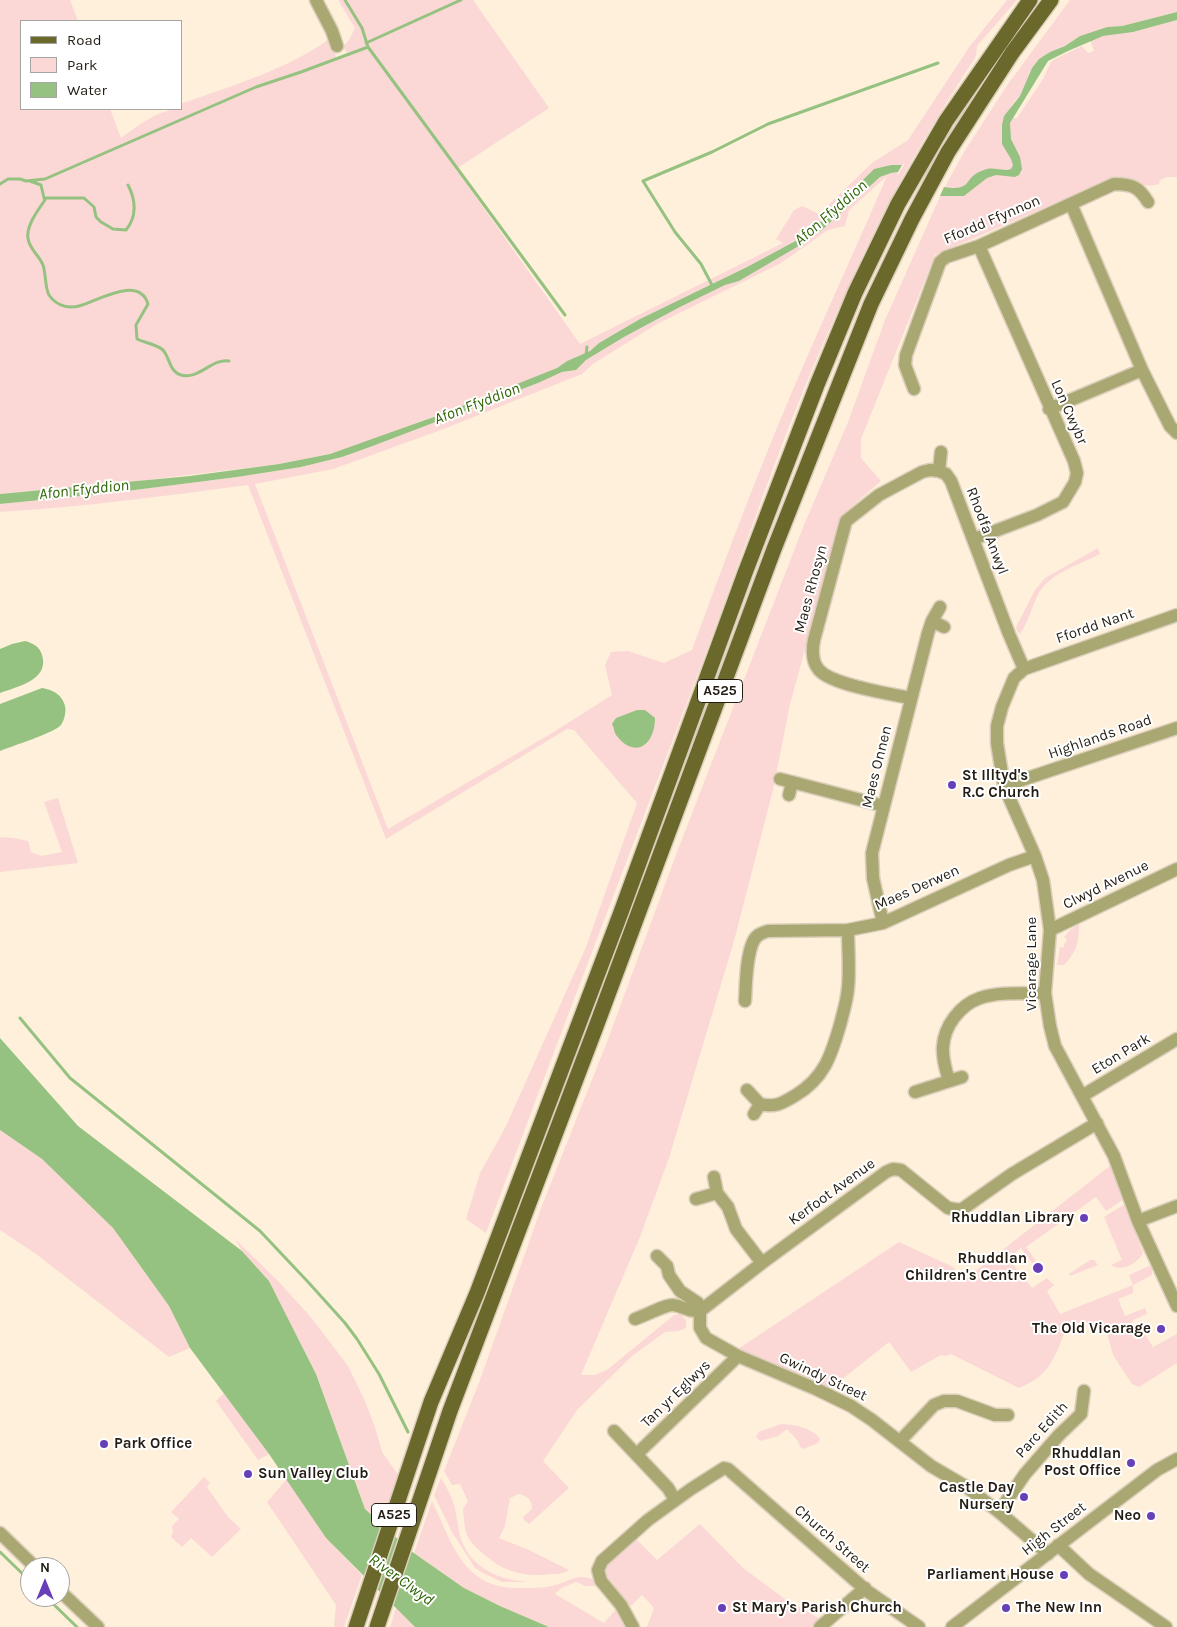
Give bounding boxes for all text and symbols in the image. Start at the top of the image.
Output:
legend [20,20,182,110]
text: Road [67,31,102,49]
text: Park [67,56,97,74]
text: Water [67,81,107,99]
water label: Afon Ffyddion [791,176,871,250]
street label: Ffordd Ffynnon [941,192,1043,248]
street label: Lon Cwybr [1047,377,1091,447]
water label: Afon Ffyddion [431,379,523,429]
water label: Afon Ffyddion [38,476,130,504]
street label: Rhodfa Anwyl [962,485,1012,577]
street label: Maes Rhosyn [791,543,831,635]
street label: Ffordd Nant [1054,604,1136,648]
road number: A525 [698,679,742,702]
street label: Highlands Road [1046,711,1154,763]
street label: Maes Onnen [858,724,896,810]
place label: St Illtyd's R.C Church [962,767,1040,802]
marker: St Illtyd's R.C Church [946,779,958,791]
street label: Clwyd Avenue [1060,857,1152,913]
street label: Maes Derwen [872,861,962,915]
street label: Vicarage Lane [1023,917,1041,1011]
street label: Eton Park [1088,1029,1154,1079]
street label: Kerfoot Avenue [785,1155,879,1229]
place label: Rhuddlan Library [951,1209,1074,1227]
marker: Rhuddlan Library [1078,1212,1090,1224]
place label: Rhuddlan Children's Centre [905,1250,1027,1285]
marker: Rhuddlan Children's Centre [1031,1261,1045,1275]
place label: The Old Vicarage [1032,1320,1151,1338]
marker: The Old Vicarage [1155,1323,1167,1335]
street label: Gwindy Street [776,1349,870,1405]
street label: Tan yr Eglwys [637,1356,715,1432]
street label: Parc Edith [1012,1398,1072,1462]
place label: Park Office [114,1435,192,1453]
marker: Park Office [98,1438,110,1450]
place label: Rhuddlan Post Office [1044,1445,1121,1480]
marker: Rhuddlan Post Office [1125,1457,1137,1469]
place label: Sun Valley Club [258,1465,368,1483]
marker: Sun Valley Club [242,1468,254,1480]
place label: Castle Day Nursery [939,1479,1014,1514]
marker: Castle Day Nursery [1018,1491,1030,1503]
street label: High Street [1018,1498,1090,1560]
street label: Church Street [791,1501,873,1577]
road number: A525 [372,1504,416,1526]
place label: Neo [1114,1507,1141,1525]
marker: Neo [1145,1510,1157,1522]
water label: River Clwyd [365,1550,437,1610]
north arrow [20,1557,70,1607]
text: N [40,1559,50,1576]
place label: Parliament House [927,1566,1054,1584]
marker: Parliament House [1058,1569,1070,1581]
place label: St Mary's Parish Church [732,1599,902,1617]
place label: The New Inn [1016,1599,1102,1617]
marker: St Mary's Parish Church [716,1602,728,1614]
marker: The New Inn [1000,1602,1012,1614]

